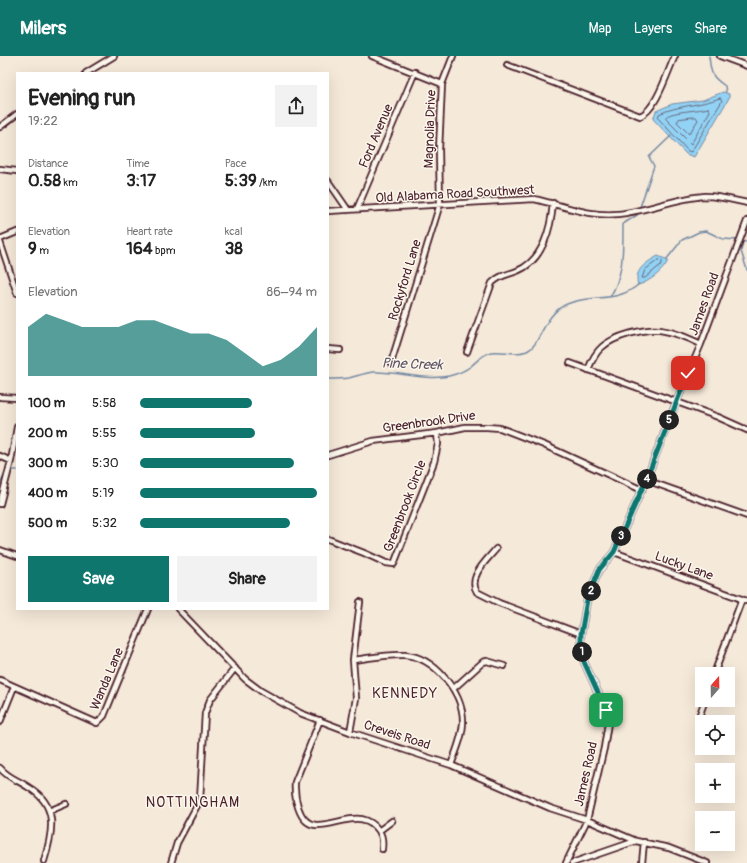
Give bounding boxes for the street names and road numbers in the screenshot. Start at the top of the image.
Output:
street label: Magnolia Drive [421,89,439,169]
street label: Ford Avenue [355,101,397,170]
street label: Old Alabama Road Southwest [375,182,536,206]
street label: Rockyford Lane [385,237,425,322]
street label: James Road [685,270,723,338]
street label: Greenbrook Drive [382,407,477,436]
street label: Greenbrook Circle [380,457,430,554]
street label: Lucky Lane [653,548,716,584]
street label: Wanda Lane [87,645,128,713]
street label: Creveis Road [362,717,432,753]
street label: James Road [571,740,601,808]

